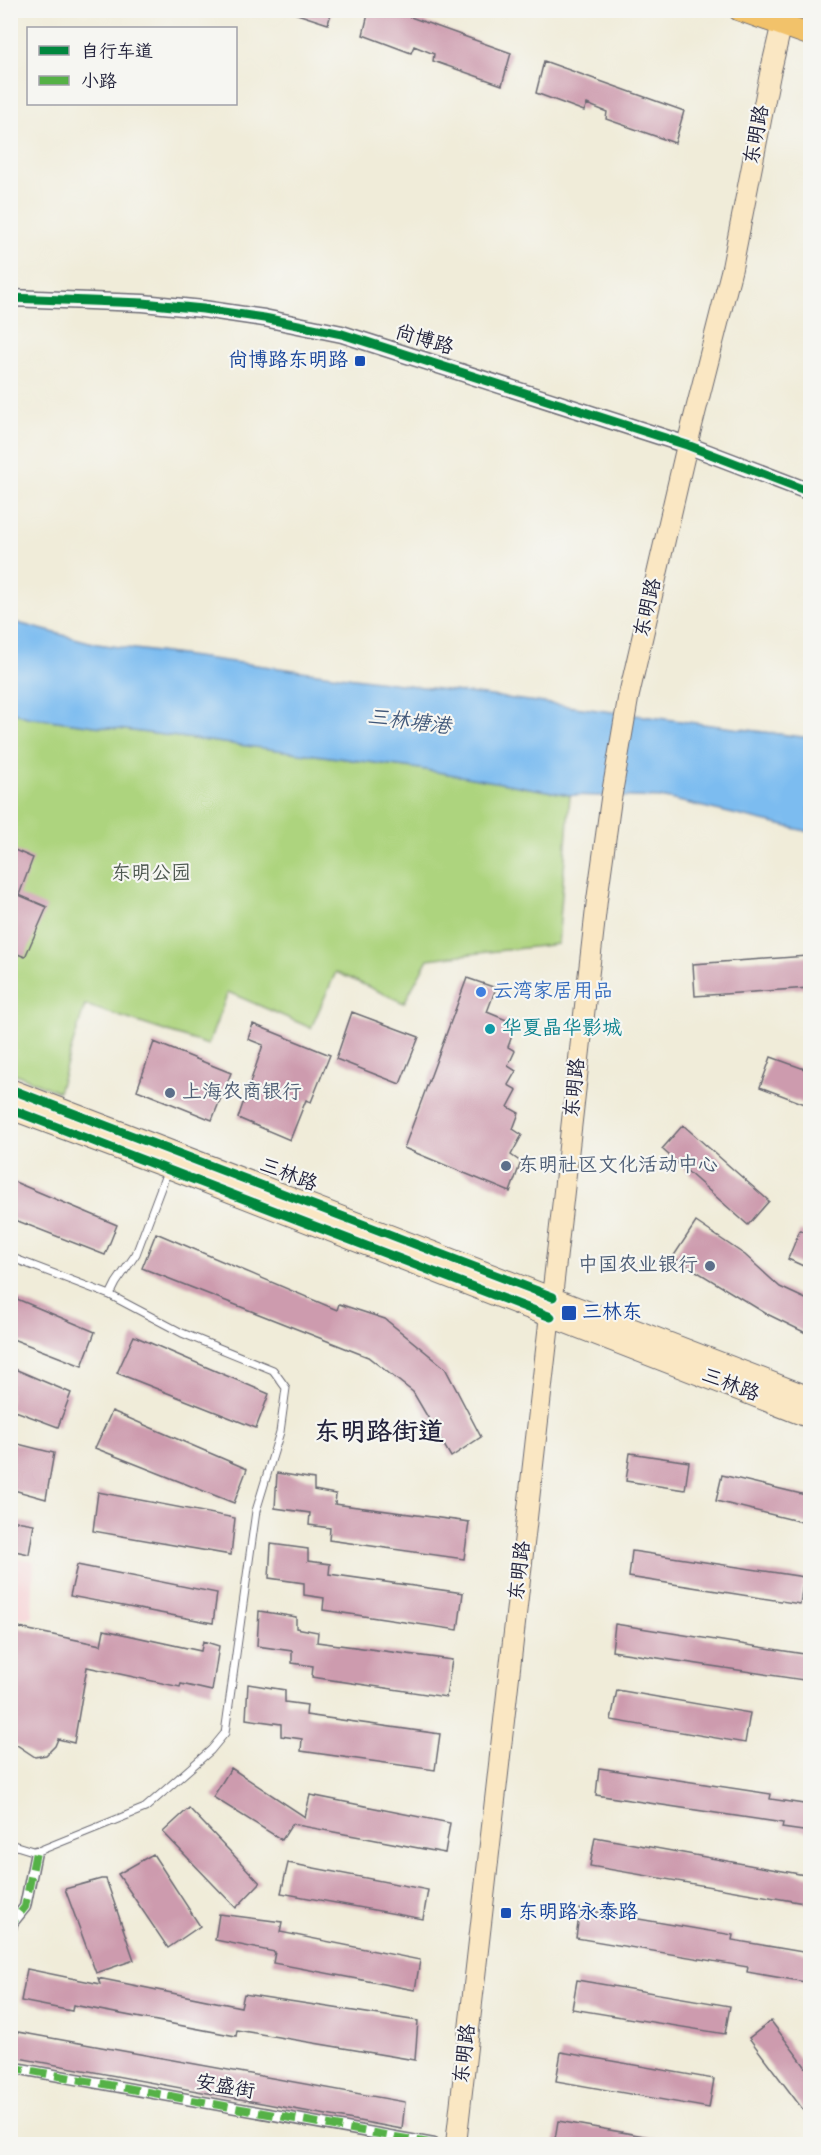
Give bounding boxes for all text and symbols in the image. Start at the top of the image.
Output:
legend [27,27,237,105]
text: 自行车道 [81,40,153,66]
text: 小路 [81,70,117,96]
street label: 东明路 [738,102,778,167]
street label: 尚博路 [391,318,458,364]
place label: 尚博路东明路 [228,347,349,376]
marker: 尚博路东明路 [353,354,367,368]
street label: 东明路 [628,575,670,640]
water label: 三林塘港 [365,703,454,743]
park label: 东明公园 [111,860,191,889]
place label: 云湾家居用品 [493,978,613,1007]
marker: 云湾家居用品 [474,985,488,999]
place label: 华夏晶华影城 [502,1015,622,1044]
marker: 华夏晶华影城 [483,1022,497,1036]
street label: 东明路 [558,1056,594,1119]
place label: 上海农商银行 [182,1079,302,1108]
marker: 上海农商银行 [163,1086,177,1100]
street label: 三林路 [255,1152,322,1201]
place label: 东明社区文化活动中心 [518,1152,718,1181]
marker: 东明社区文化活动中心 [499,1159,513,1173]
place label: 中国农业银行 [578,1252,698,1281]
marker: 中国农业银行 [703,1259,717,1273]
place label: 三林东 [582,1299,642,1328]
marker: 三林东 [560,1304,578,1322]
street label: 三林路 [697,1362,764,1411]
district label: 东明路街道 [314,1415,444,1453]
street label: 东明路 [503,1538,539,1603]
place label: 东明路永泰路 [518,1899,639,1928]
marker: 东明路永泰路 [499,1906,513,1920]
street label: 东明路 [448,2021,484,2086]
street label: 安盛街 [193,2069,257,2107]

